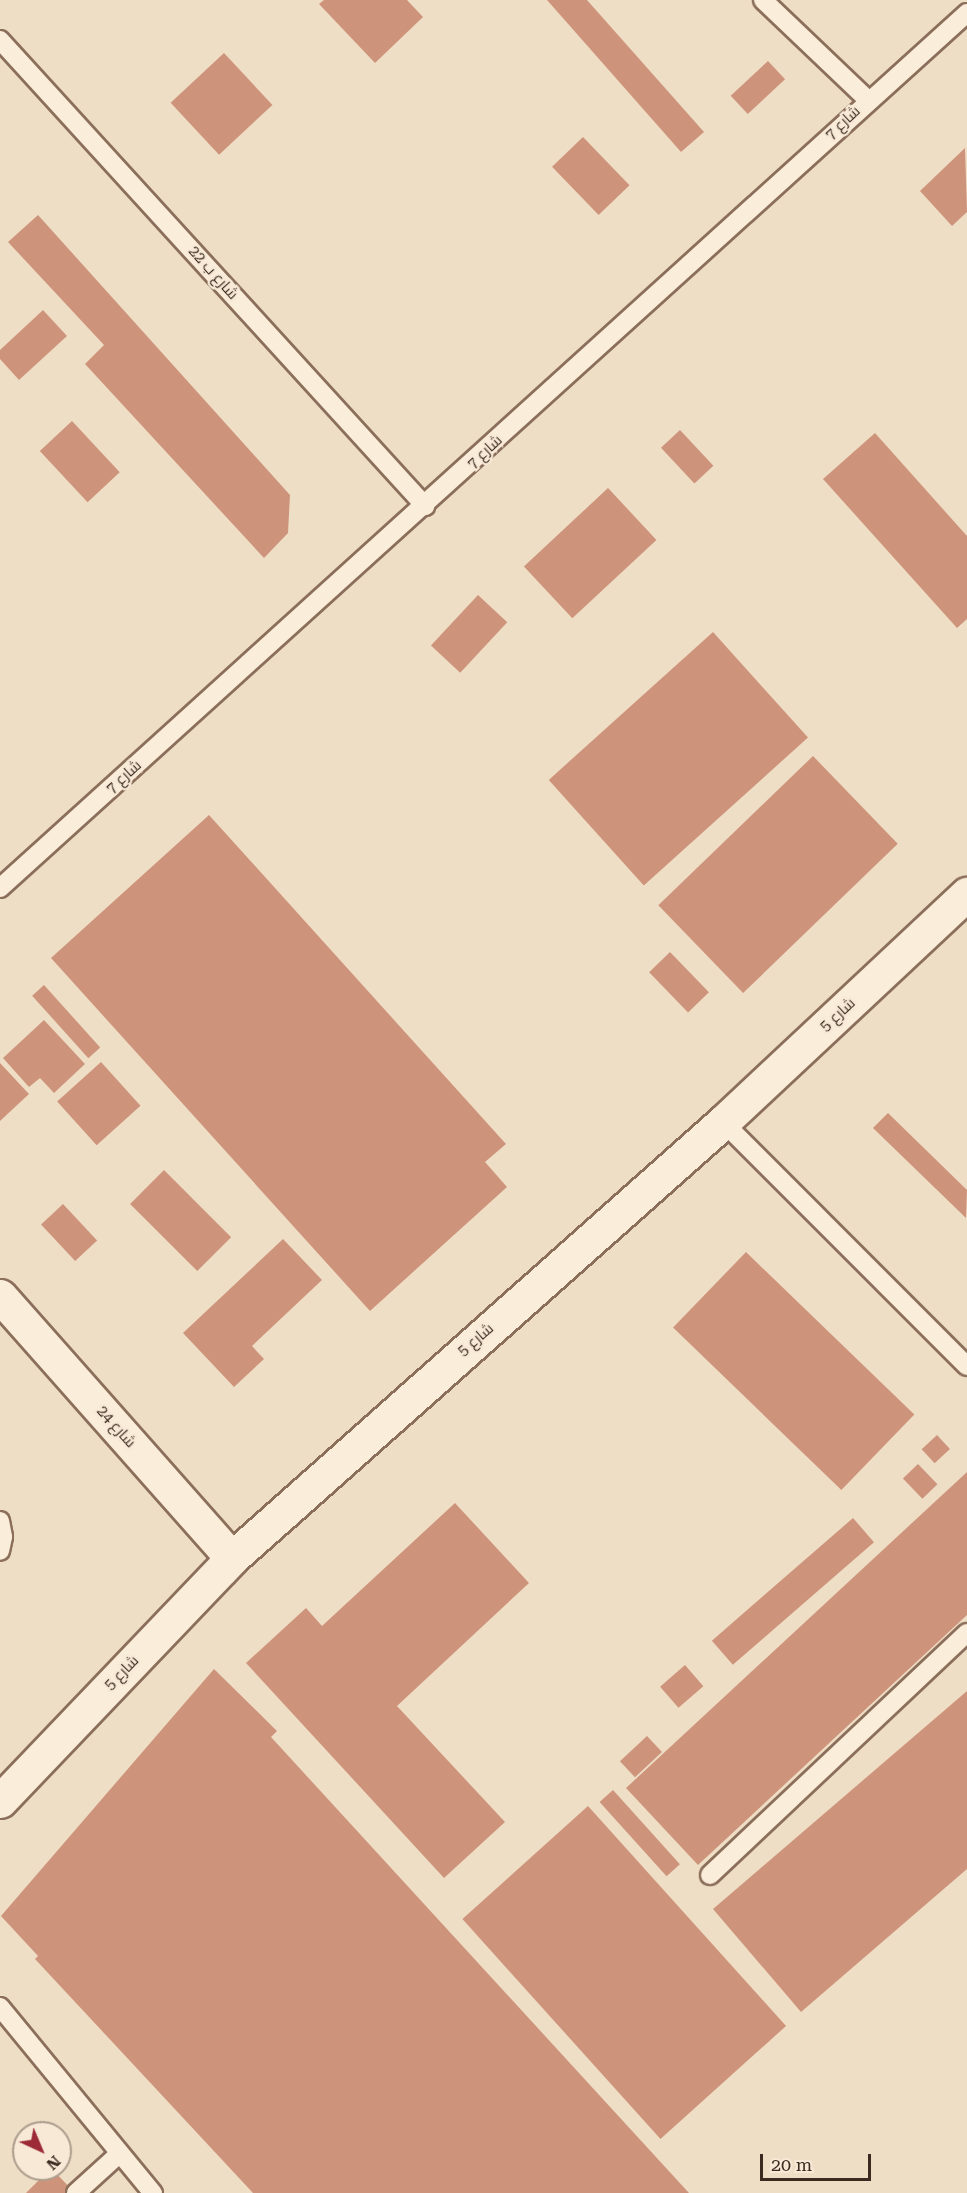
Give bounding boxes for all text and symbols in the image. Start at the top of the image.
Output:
street label: شارع 7 [822,102,864,144]
street label: شارع ب 22 [184,243,242,303]
street label: شارع 7 [464,431,506,473]
street label: شارع 7 [103,757,145,797]
street label: شارع 5 [817,994,859,1036]
street label: شارع 5 [455,1320,497,1360]
street label: شارع 24 [93,1403,139,1451]
street label: شارع 5 [101,1652,143,1694]
north arrow [12,2121,72,2181]
scale bar [763,2142,874,2180]
text: N [42,2152,65,2174]
text: 20 m [771,2154,812,2175]

